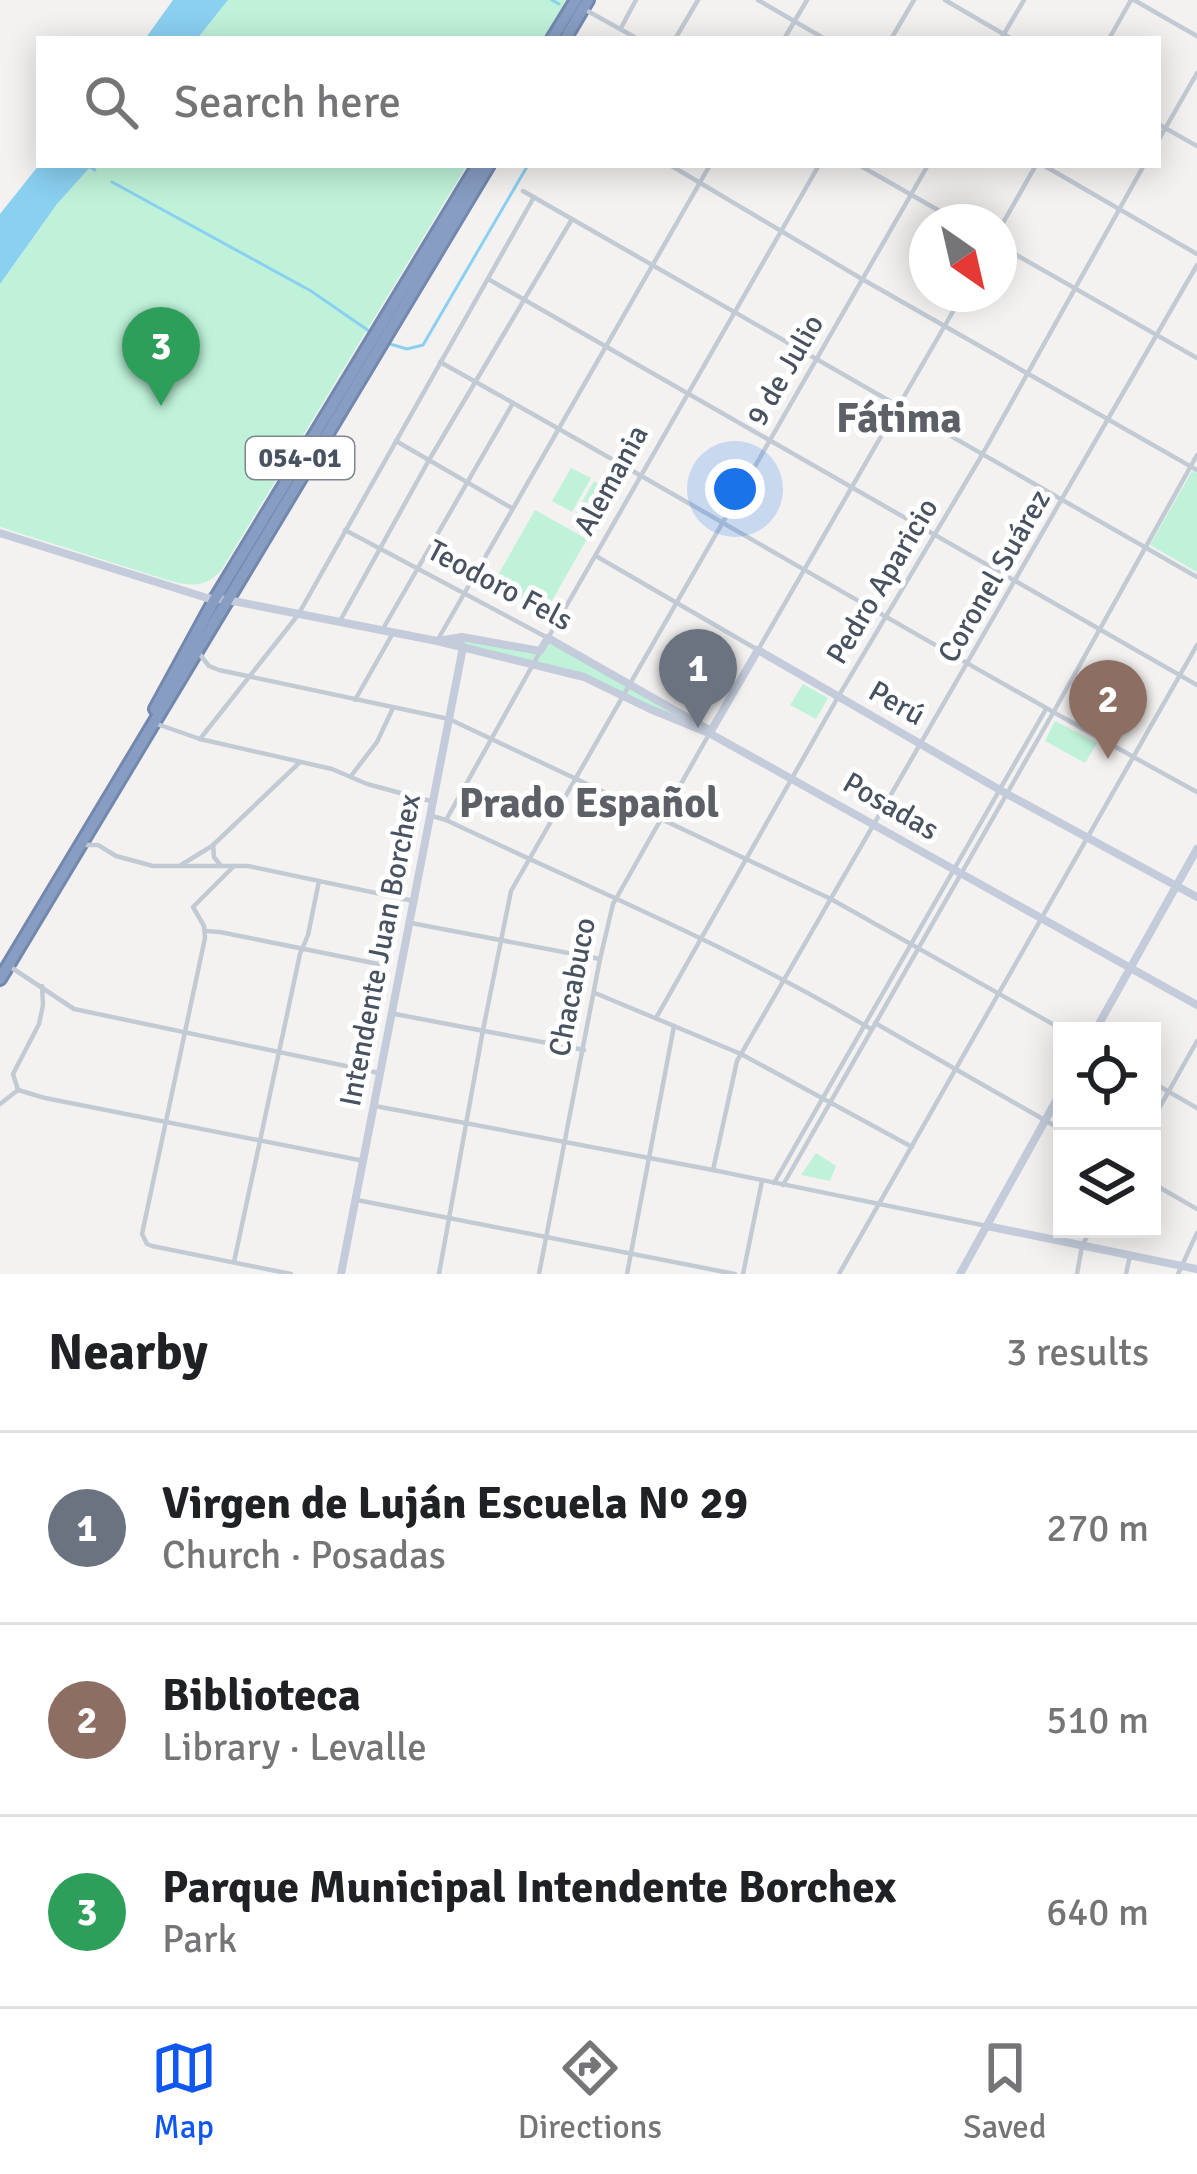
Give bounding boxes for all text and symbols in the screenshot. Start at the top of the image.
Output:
search box [36,36,1161,168]
icon: search [78,69,144,135]
text: Search here [174,75,401,130]
north arrow [909,204,1017,312]
pin: 3 [122,307,200,406]
street label: 9 de Julio [739,308,832,433]
district label: Fátima [836,393,962,444]
street label: Alemania [566,419,657,542]
road number: 054-01 [246,437,354,479]
your location [705,459,765,519]
street label: Coronel Suárez [930,483,1059,669]
street label: Pedro Aparicio [818,492,946,671]
street label: Teodoro Fels [421,532,579,639]
pin: 1 [659,629,737,728]
pin: 2 [1069,660,1147,759]
street label: Perú [862,673,931,734]
street label: Posadas [836,764,945,849]
district label: Prado Español [459,778,719,829]
street label: Intendente Juan Borchex [332,791,429,1109]
street label: Chacabuco [541,915,604,1060]
map controls [1053,1022,1161,1238]
button: locate [1053,1022,1161,1130]
button: layers [1053,1130,1161,1238]
text: Nearby [48,1321,208,1384]
text: 3 results [1006,1328,1149,1376]
text: Virgen de Luján Escuela Nº 29 [162,1476,748,1531]
text: 1 [76,1504,98,1552]
text: 270 m [1046,1504,1149,1552]
text: Church · Posadas [162,1531,446,1579]
text: Biblioteca [162,1668,361,1723]
text: 2 [76,1696,98,1744]
text: 510 m [1046,1696,1149,1744]
text: Library · Levalle [162,1723,427,1771]
text: Parque Municipal Intendente Borchex [162,1860,896,1915]
text: 3 [76,1888,98,1936]
text: 640 m [1046,1888,1149,1936]
text: Park [162,1915,237,1963]
tab: Map [151,2035,217,2148]
tab: Directions [518,2035,662,2148]
tab: Saved [963,2035,1046,2148]

